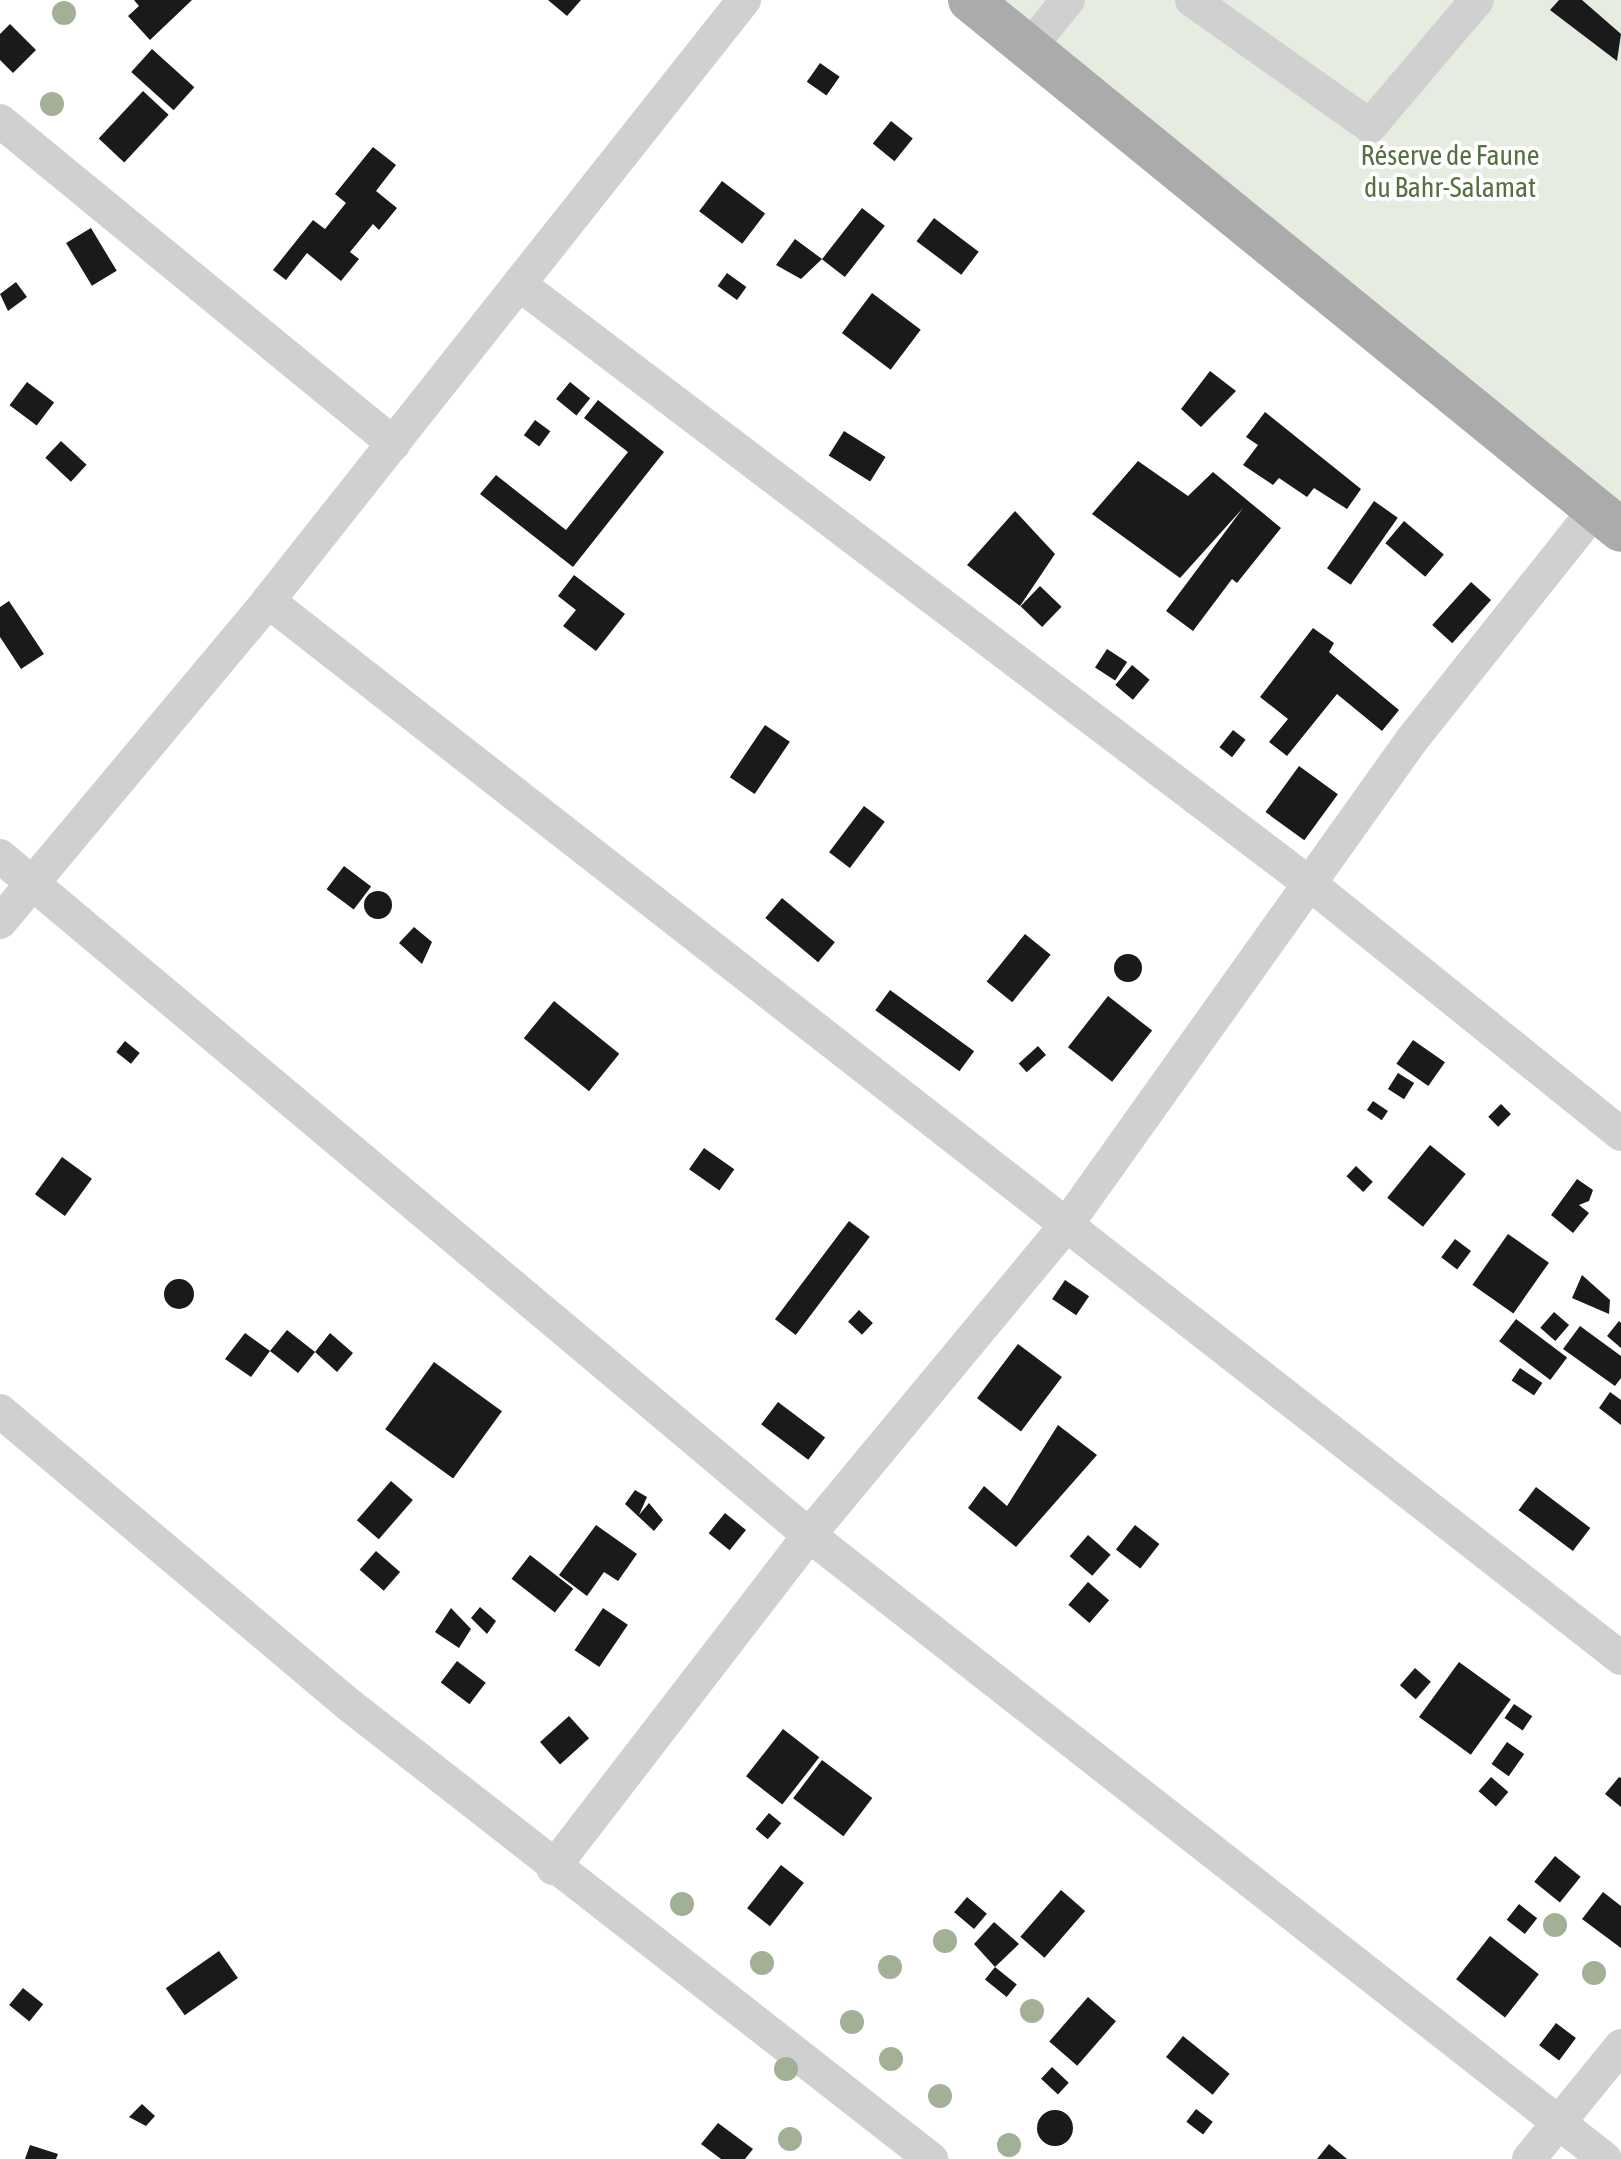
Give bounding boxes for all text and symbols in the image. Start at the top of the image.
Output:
park label: Réserve de Faune du Bahr-Salamat [1361,138,1539,204]

